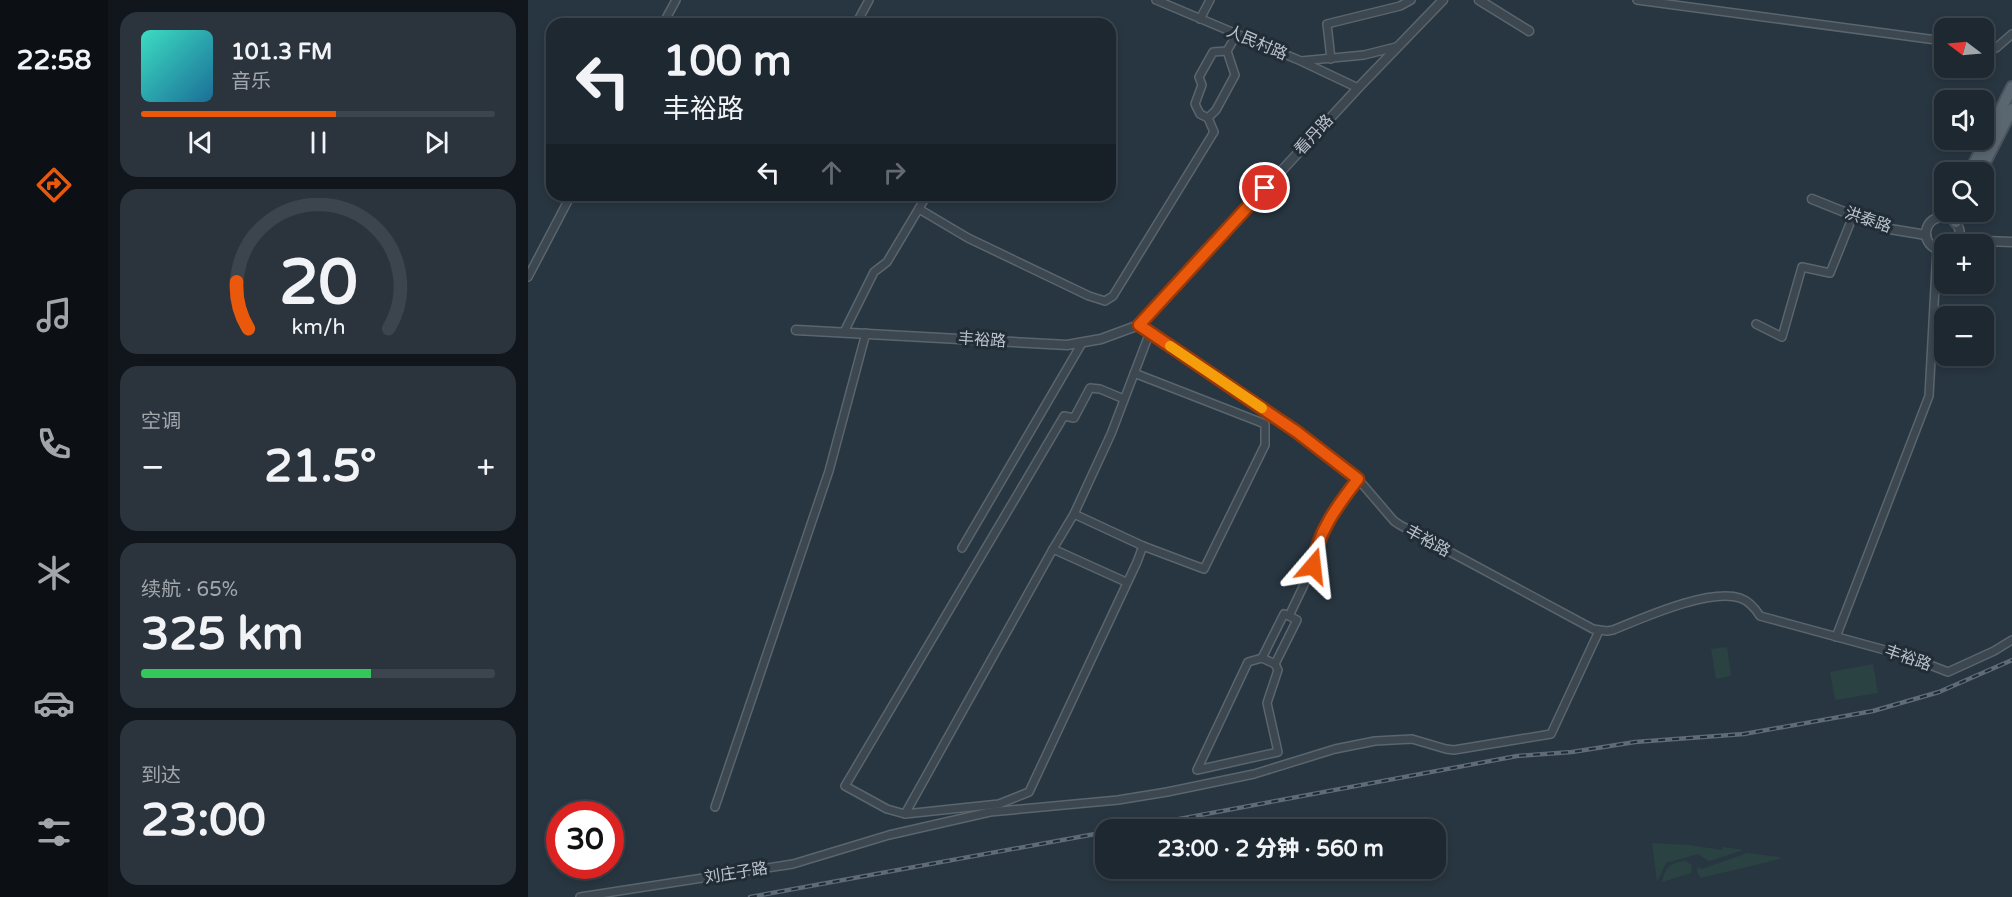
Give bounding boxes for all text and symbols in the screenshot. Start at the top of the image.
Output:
north arrow [1934,18,1994,78]
map controls [1934,18,1994,366]
street label: 人民村路 [1224,21,1290,65]
text: 100 m [663,36,792,87]
text: 101.3 FM [231,39,332,65]
icon: left [564,42,642,120]
text: 22:58 [17,44,91,77]
text: 音乐 [231,70,271,94]
button: sound [1934,90,1994,150]
text: 丰裕路 [663,93,744,126]
street label: 看丹路 [1290,111,1338,159]
icon: previous [184,126,217,159]
icon: pause [302,126,335,159]
icon: next [420,126,453,159]
icon: left [752,156,785,189]
icon: ahead [815,156,848,189]
icon: right [878,156,911,189]
pin [1239,162,1290,213]
button: search [1934,162,1994,222]
icon: directions [33,164,75,206]
icon: arrive [1248,171,1281,204]
street label: 洪泰路 [1842,203,1894,237]
button: + [1934,234,1994,294]
text: 20 [279,246,357,321]
icon: music [33,294,75,336]
button: − [1934,306,1994,366]
text: km/h [291,314,345,340]
street label: 丰裕路 [957,328,1007,352]
text: 空调 [141,410,181,434]
icon: phone [33,423,75,465]
text: 21.5° [264,440,377,494]
text: − [141,448,165,487]
text: + [476,448,495,487]
street label: 丰裕路 [1402,521,1454,561]
position arrow [1281,534,1345,598]
icon: climate [33,552,75,594]
text: 续航 · 65% [141,578,238,602]
text: 325 km [141,608,303,662]
street label: 丰裕路 [1882,641,1934,675]
icon: car [33,682,75,724]
text: 到达 [141,764,181,788]
text: 23:00 [141,794,266,848]
speed limit sign: 30 [546,801,624,879]
icon: filters [33,811,75,853]
text: 23:00 · 2 分钟 · 560 m [1157,836,1384,862]
street label: 刘庄子路 [703,858,769,888]

